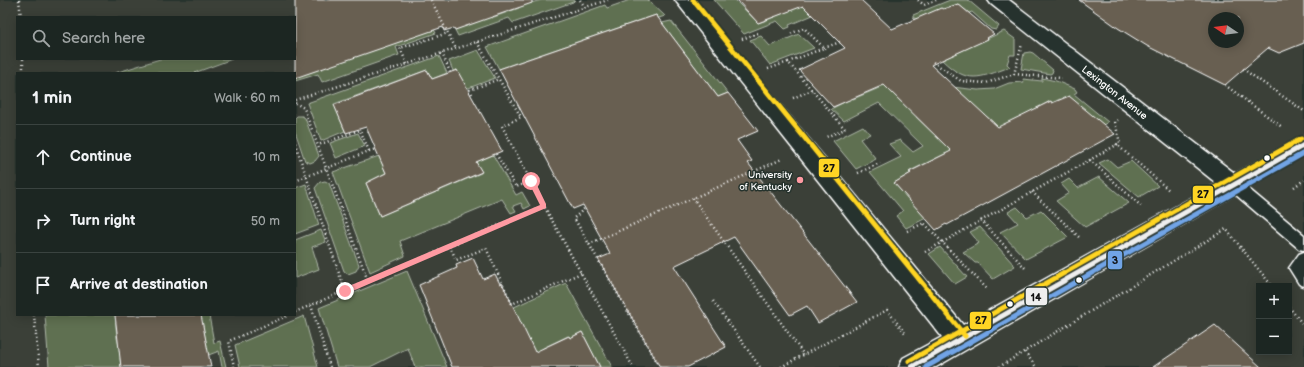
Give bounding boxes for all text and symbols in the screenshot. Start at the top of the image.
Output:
north arrow [1208,12,1244,48]
search box [16,16,296,60]
icon: search [30,27,52,49]
text: Search here [62,29,145,48]
street label: Lexington Avenue [1079,63,1150,122]
text: 1 min [32,88,72,108]
text: Walk · 60 m [214,90,280,106]
icon: ahead [32,146,54,168]
text: Continue [70,147,132,166]
text: 10 m [253,149,280,165]
unlabelled marker [1262,153,1272,163]
line badge: 27 [818,158,840,178]
text: 27 [823,162,835,175]
place label: University of Kentucky [739,169,792,193]
route start [522,172,540,190]
marker: University of Kentucky [795,175,805,185]
line badge: 27 [1192,185,1214,204]
text: 27 [1197,188,1209,201]
icon: right [32,210,54,232]
text: Turn right [70,211,135,230]
text: 50 m [251,213,280,229]
line badge: 3 [1107,250,1123,270]
text: 3 [1112,254,1119,267]
icon: arrive [32,274,54,296]
text: Arrive at destination [70,275,208,294]
unlabelled marker [1074,275,1084,285]
route end [336,282,354,300]
map controls [1256,283,1292,355]
button: + [1256,283,1292,319]
line badge: 14 [1025,287,1048,306]
text: 14 [1030,291,1042,304]
unlabelled marker [1005,299,1015,309]
line badge: 27 [969,311,992,330]
text: 27 [975,314,987,327]
button: − [1256,319,1292,355]

